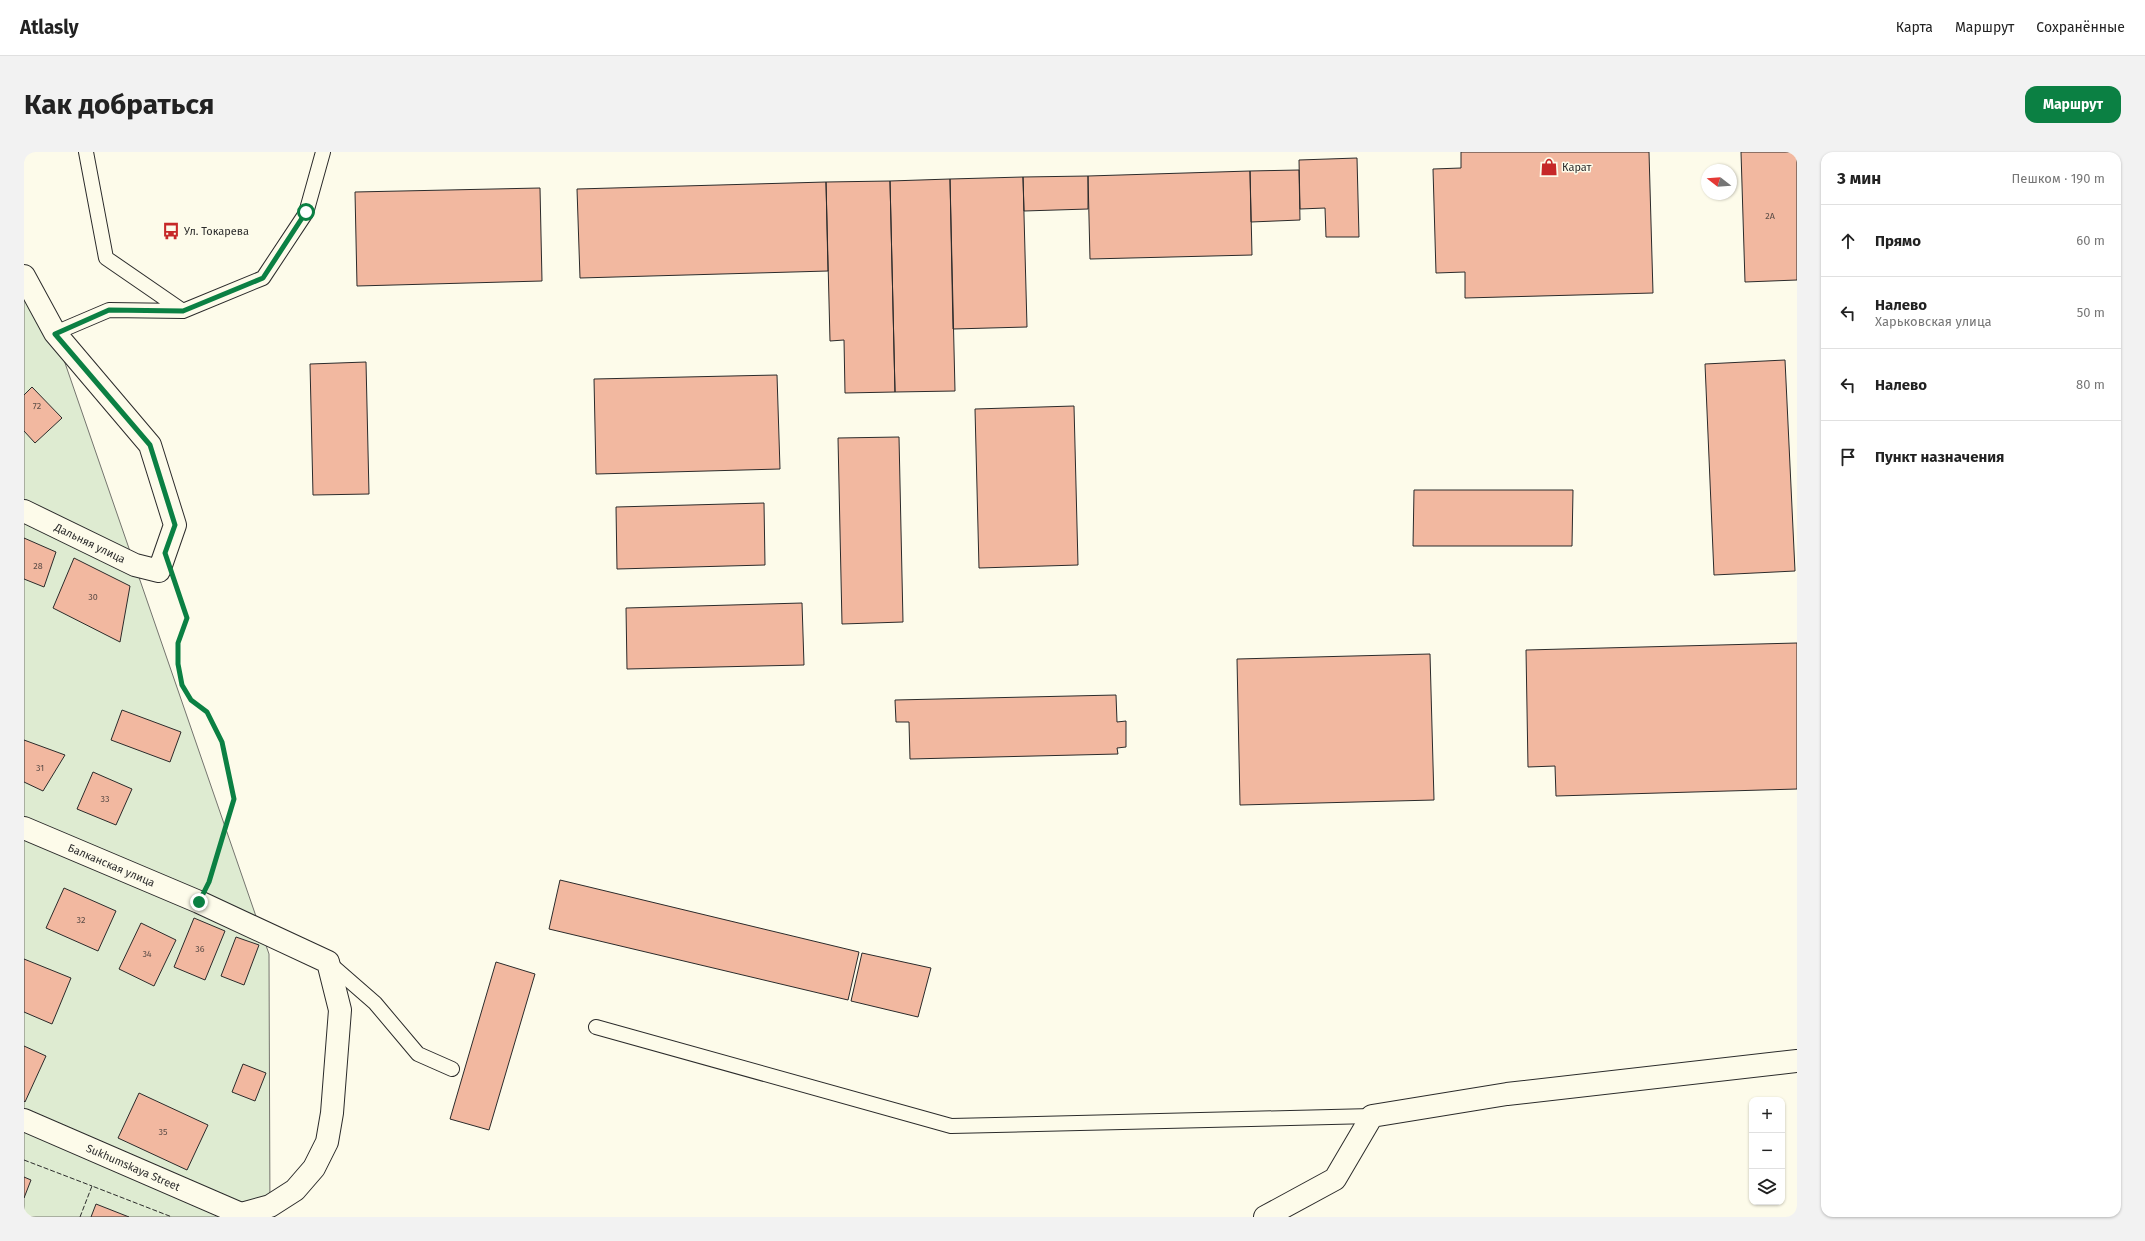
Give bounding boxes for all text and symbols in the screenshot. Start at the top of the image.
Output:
text: Atlasly [20,16,79,39]
text: Карта [1896,19,1933,36]
text: Маршрут [1955,19,2014,36]
text: Сохранённые [2036,19,2125,36]
button: Маршрут [2025,86,2121,123]
text: Как добраться [24,88,214,121]
shop icon: Карат [1539,157,1559,177]
place label: Карат [1562,161,1592,174]
north arrow [1701,164,1737,200]
text: 3 мин [1837,168,1881,189]
text: Пешком · 190 m [2012,171,2105,186]
route start [297,203,315,221]
house number: 2А [1765,211,1776,221]
bus stop icon: Ул. Токарева [161,221,181,241]
place label: Ул. Токарева [184,225,249,238]
icon: ahead [1837,230,1859,252]
text: Прямо [1875,232,1921,250]
text: 60 m [2076,233,2105,248]
text: Налево [1875,296,1927,314]
icon: left [1837,302,1859,324]
text: 50 m [2077,305,2105,320]
text: Харьковская улица [1875,314,1992,329]
icon: left [1837,374,1859,396]
text: Налево [1875,376,1927,394]
text: 80 m [2076,377,2105,392]
house number: 72 [33,401,41,411]
icon: arrive [1837,446,1859,468]
text: Пункт назначения [1875,448,2004,466]
street label: Дальняя улица [51,520,127,566]
house number: 28 [33,561,43,571]
house number: 30 [88,592,98,602]
house number: 31 [36,763,44,773]
house number: 33 [101,794,109,804]
street label: Балканская улица [66,841,157,890]
route end [190,893,208,911]
house number: 32 [77,915,85,925]
house number: 36 [195,944,205,954]
house number: 34 [142,949,152,959]
map controls [1749,1097,1785,1205]
button: + [1749,1097,1785,1133]
house number: 35 [158,1127,168,1137]
button: − [1749,1133,1785,1169]
street label: Sukhumskaya Street [84,1142,182,1194]
button: layers [1749,1169,1785,1205]

